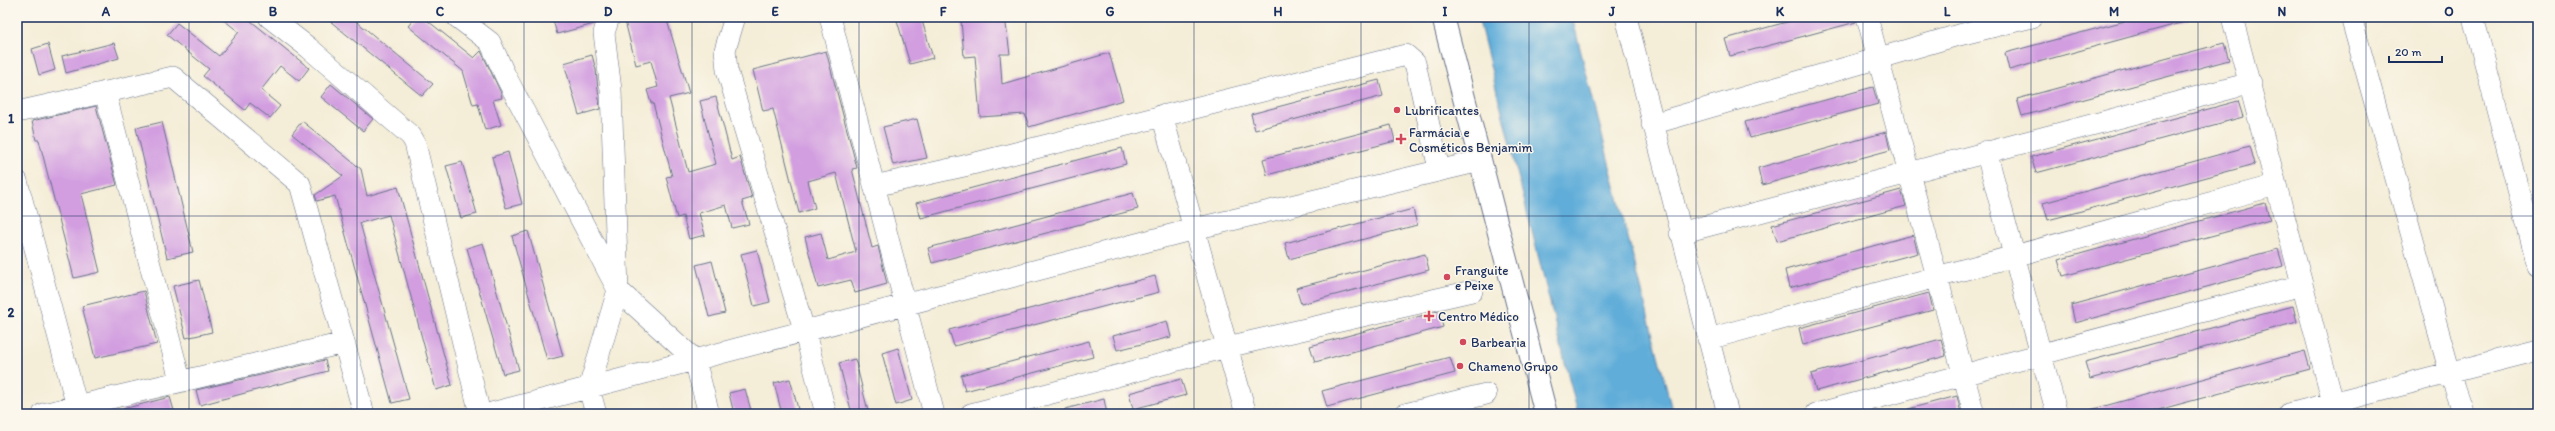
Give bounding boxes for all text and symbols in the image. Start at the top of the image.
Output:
text: A [101,4,111,19]
text: B [269,4,278,19]
text: C [436,4,445,19]
text: D [604,4,613,19]
text: E [771,4,779,19]
text: F [940,4,947,19]
text: G [1106,4,1115,19]
text: H [1274,4,1283,19]
text: I [1443,4,1448,19]
text: J [1608,4,1616,19]
text: K [1776,4,1785,19]
text: L [1944,4,1951,19]
text: M [2109,4,2119,19]
text: N [2278,4,2287,19]
text: O [2444,4,2454,19]
scale bar [2389,38,2442,64]
text: 20 m [2395,45,2422,59]
place label: Lubrificantes [1405,103,1479,118]
marker: Lubrificantes [1392,105,1402,115]
text: 1 [8,111,14,126]
place label: Farmácia e Cosméticos Benjamim [1409,125,1532,155]
marker: Farmácia e Cosméticos Benjamim [1396,134,1406,144]
place label: Franguite e Peixe [1455,263,1509,293]
marker: Franguite e Peixe [1442,272,1452,282]
text: 2 [8,305,15,320]
place label: Centro Médico [1438,309,1519,324]
marker: Centro Médico [1423,310,1435,322]
place label: Barbearia [1471,335,1527,350]
marker: Barbearia [1458,337,1468,347]
place label: Chameno Grupo [1468,359,1558,374]
marker: Chameno Grupo [1455,361,1465,371]

